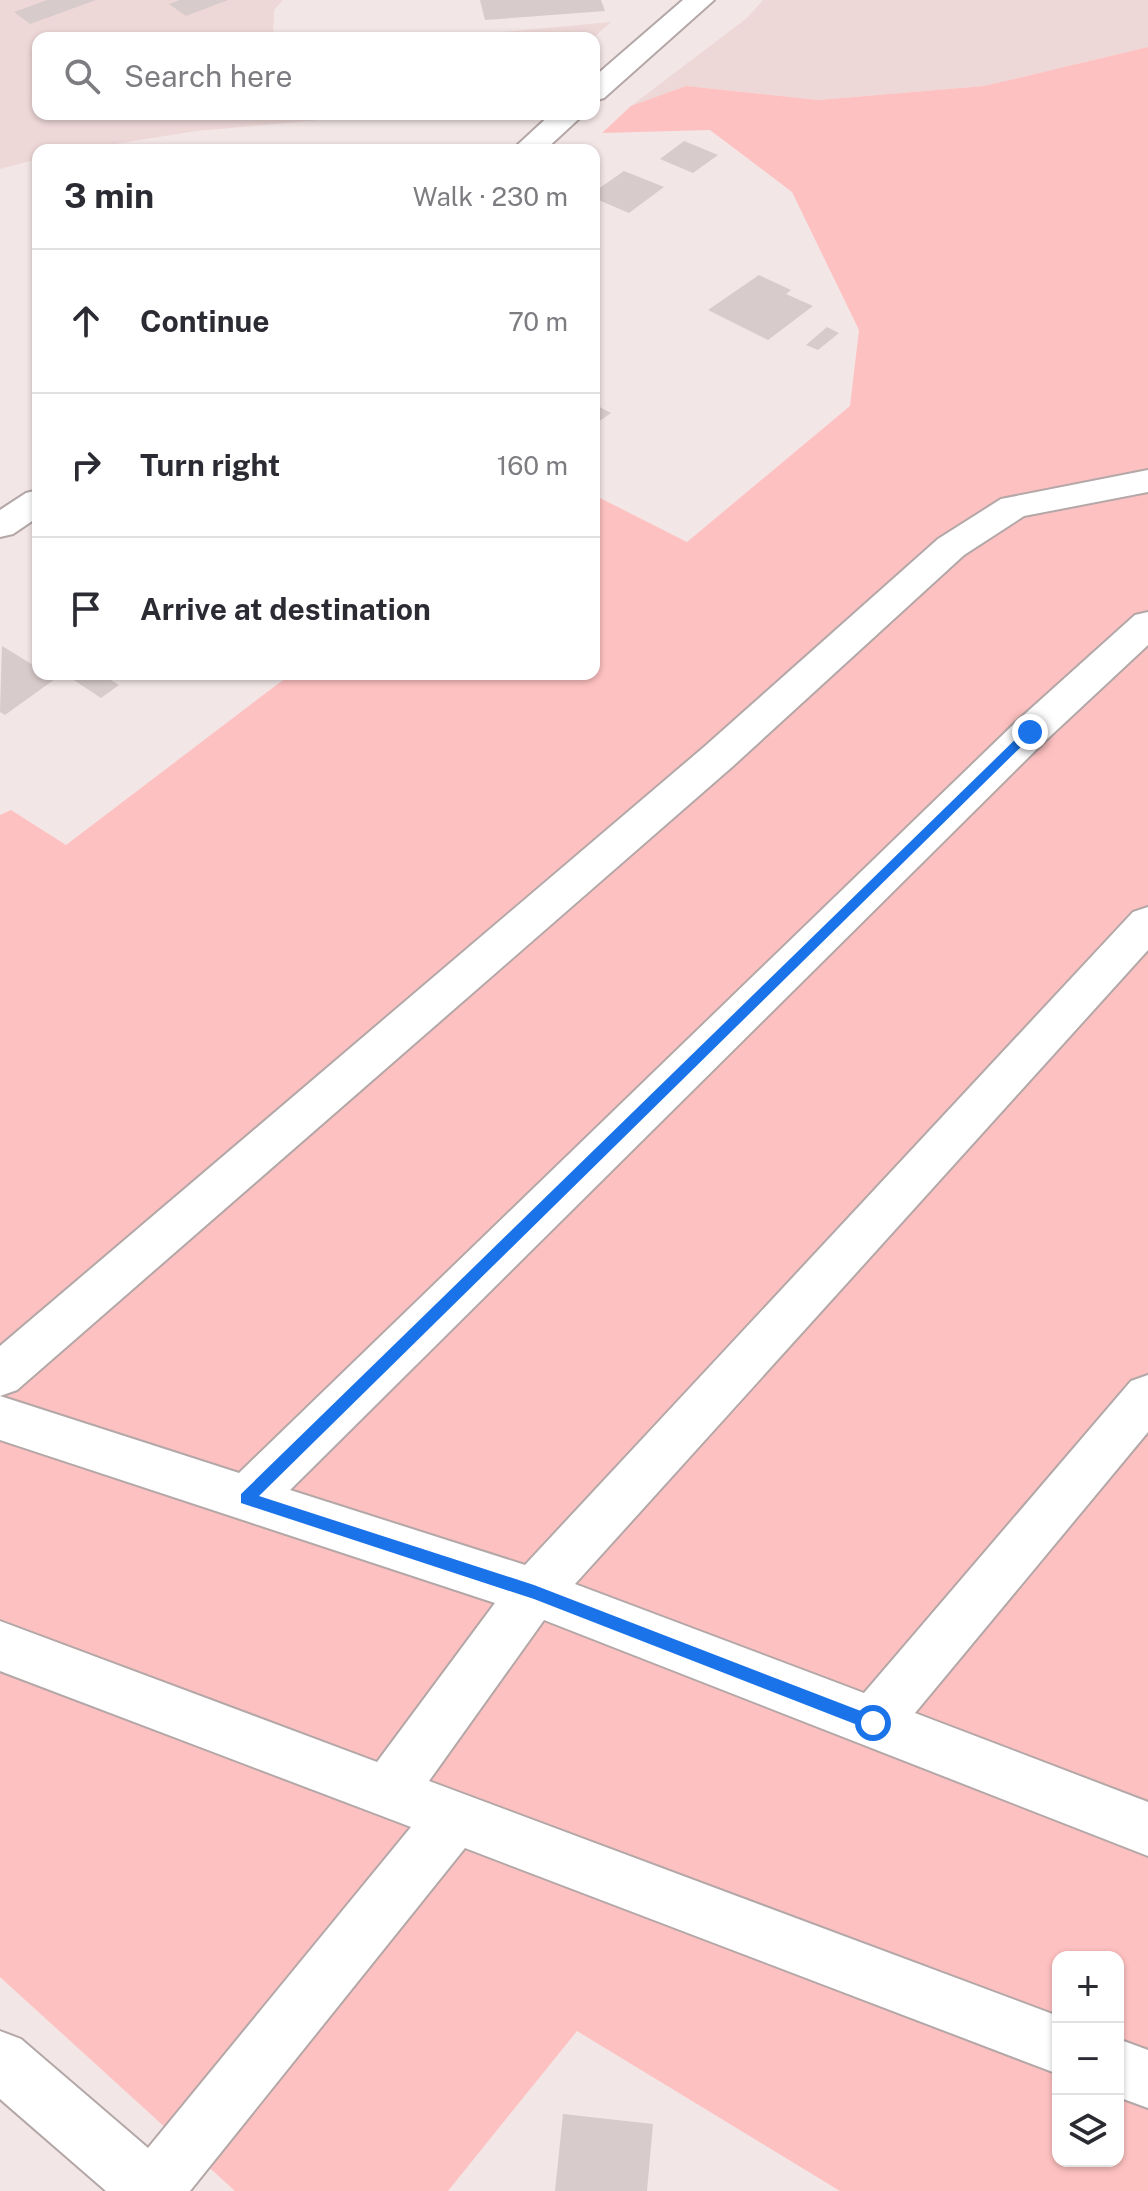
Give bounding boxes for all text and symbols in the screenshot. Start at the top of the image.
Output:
search box [32,32,600,120]
icon: search [60,54,104,98]
text: Search here [124,58,292,94]
text: 3 min [64,176,154,216]
text: Walk · 230 m [413,181,568,212]
icon: ahead [64,299,108,343]
text: Continue [140,303,270,339]
text: 70 m [508,306,568,337]
icon: right [64,443,108,487]
text: Turn right [140,447,280,483]
text: 160 m [497,450,568,481]
icon: arrive [64,587,108,631]
text: Arrive at destination [140,591,431,627]
route end [1012,714,1048,750]
route start [855,1705,891,1741]
map controls [1052,1951,1124,2167]
button: + [1052,1951,1124,2023]
button: − [1052,2023,1124,2095]
button: layers [1052,2095,1124,2167]

